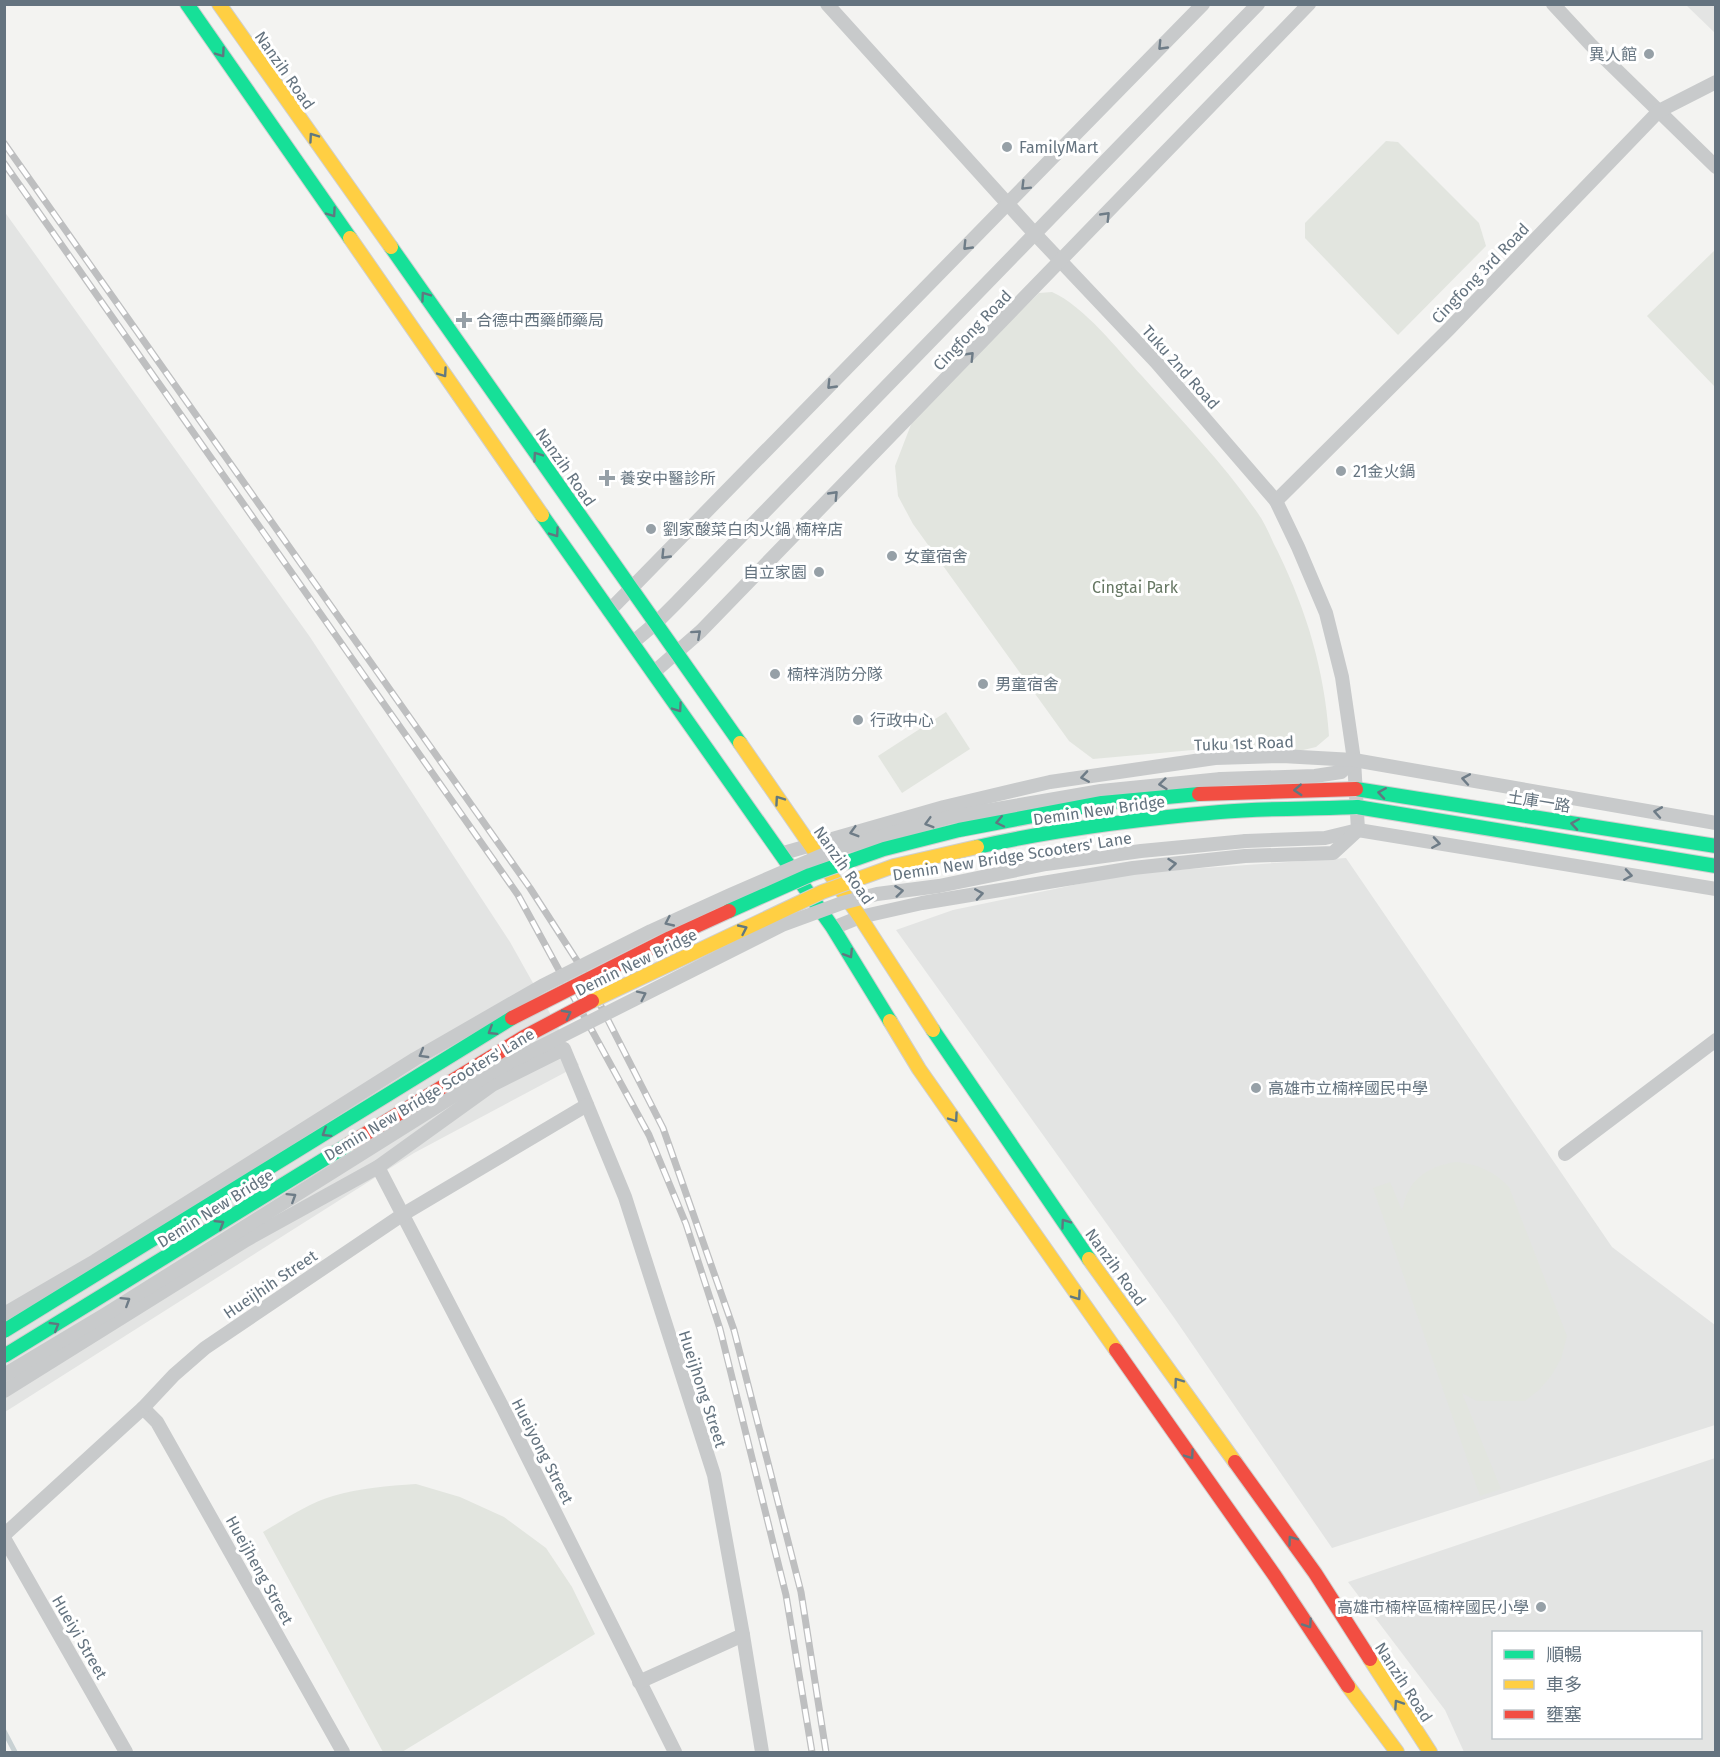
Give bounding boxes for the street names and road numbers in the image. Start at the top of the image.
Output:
street label: Nanzih Road [251,28,318,113]
street label: Cingfong 3rd Road [1428,219,1533,327]
street label: Cingfong Road [929,286,1016,375]
street label: Tuku 2nd Road [1138,321,1223,413]
street label: Nanzih Road [532,425,599,510]
street label: Tuku 1st Road [1194,732,1294,755]
street label: 土庫一路 [1506,787,1572,816]
street label: Demin New Bridge [1032,792,1166,829]
street label: Nanzih Road [810,823,877,908]
street label: Demin New Bridge Scooters' Lane [891,828,1133,885]
street label: Demin New Bridge [572,925,700,1000]
street label: Demin New Bridge Scooters' Lane [321,1024,538,1165]
street label: Demin New Bridge [154,1165,277,1252]
street label: Nanzih Road [1081,1225,1150,1310]
street label: Hueijhih Street [220,1246,321,1323]
street label: Hueijhong Street [675,1328,730,1450]
street label: Hueiyong Street [508,1395,577,1507]
street label: Hueijheng Street [222,1513,297,1628]
street label: Hueiyi Street [48,1592,111,1683]
street label: Nanzih Road [1371,1639,1436,1726]

